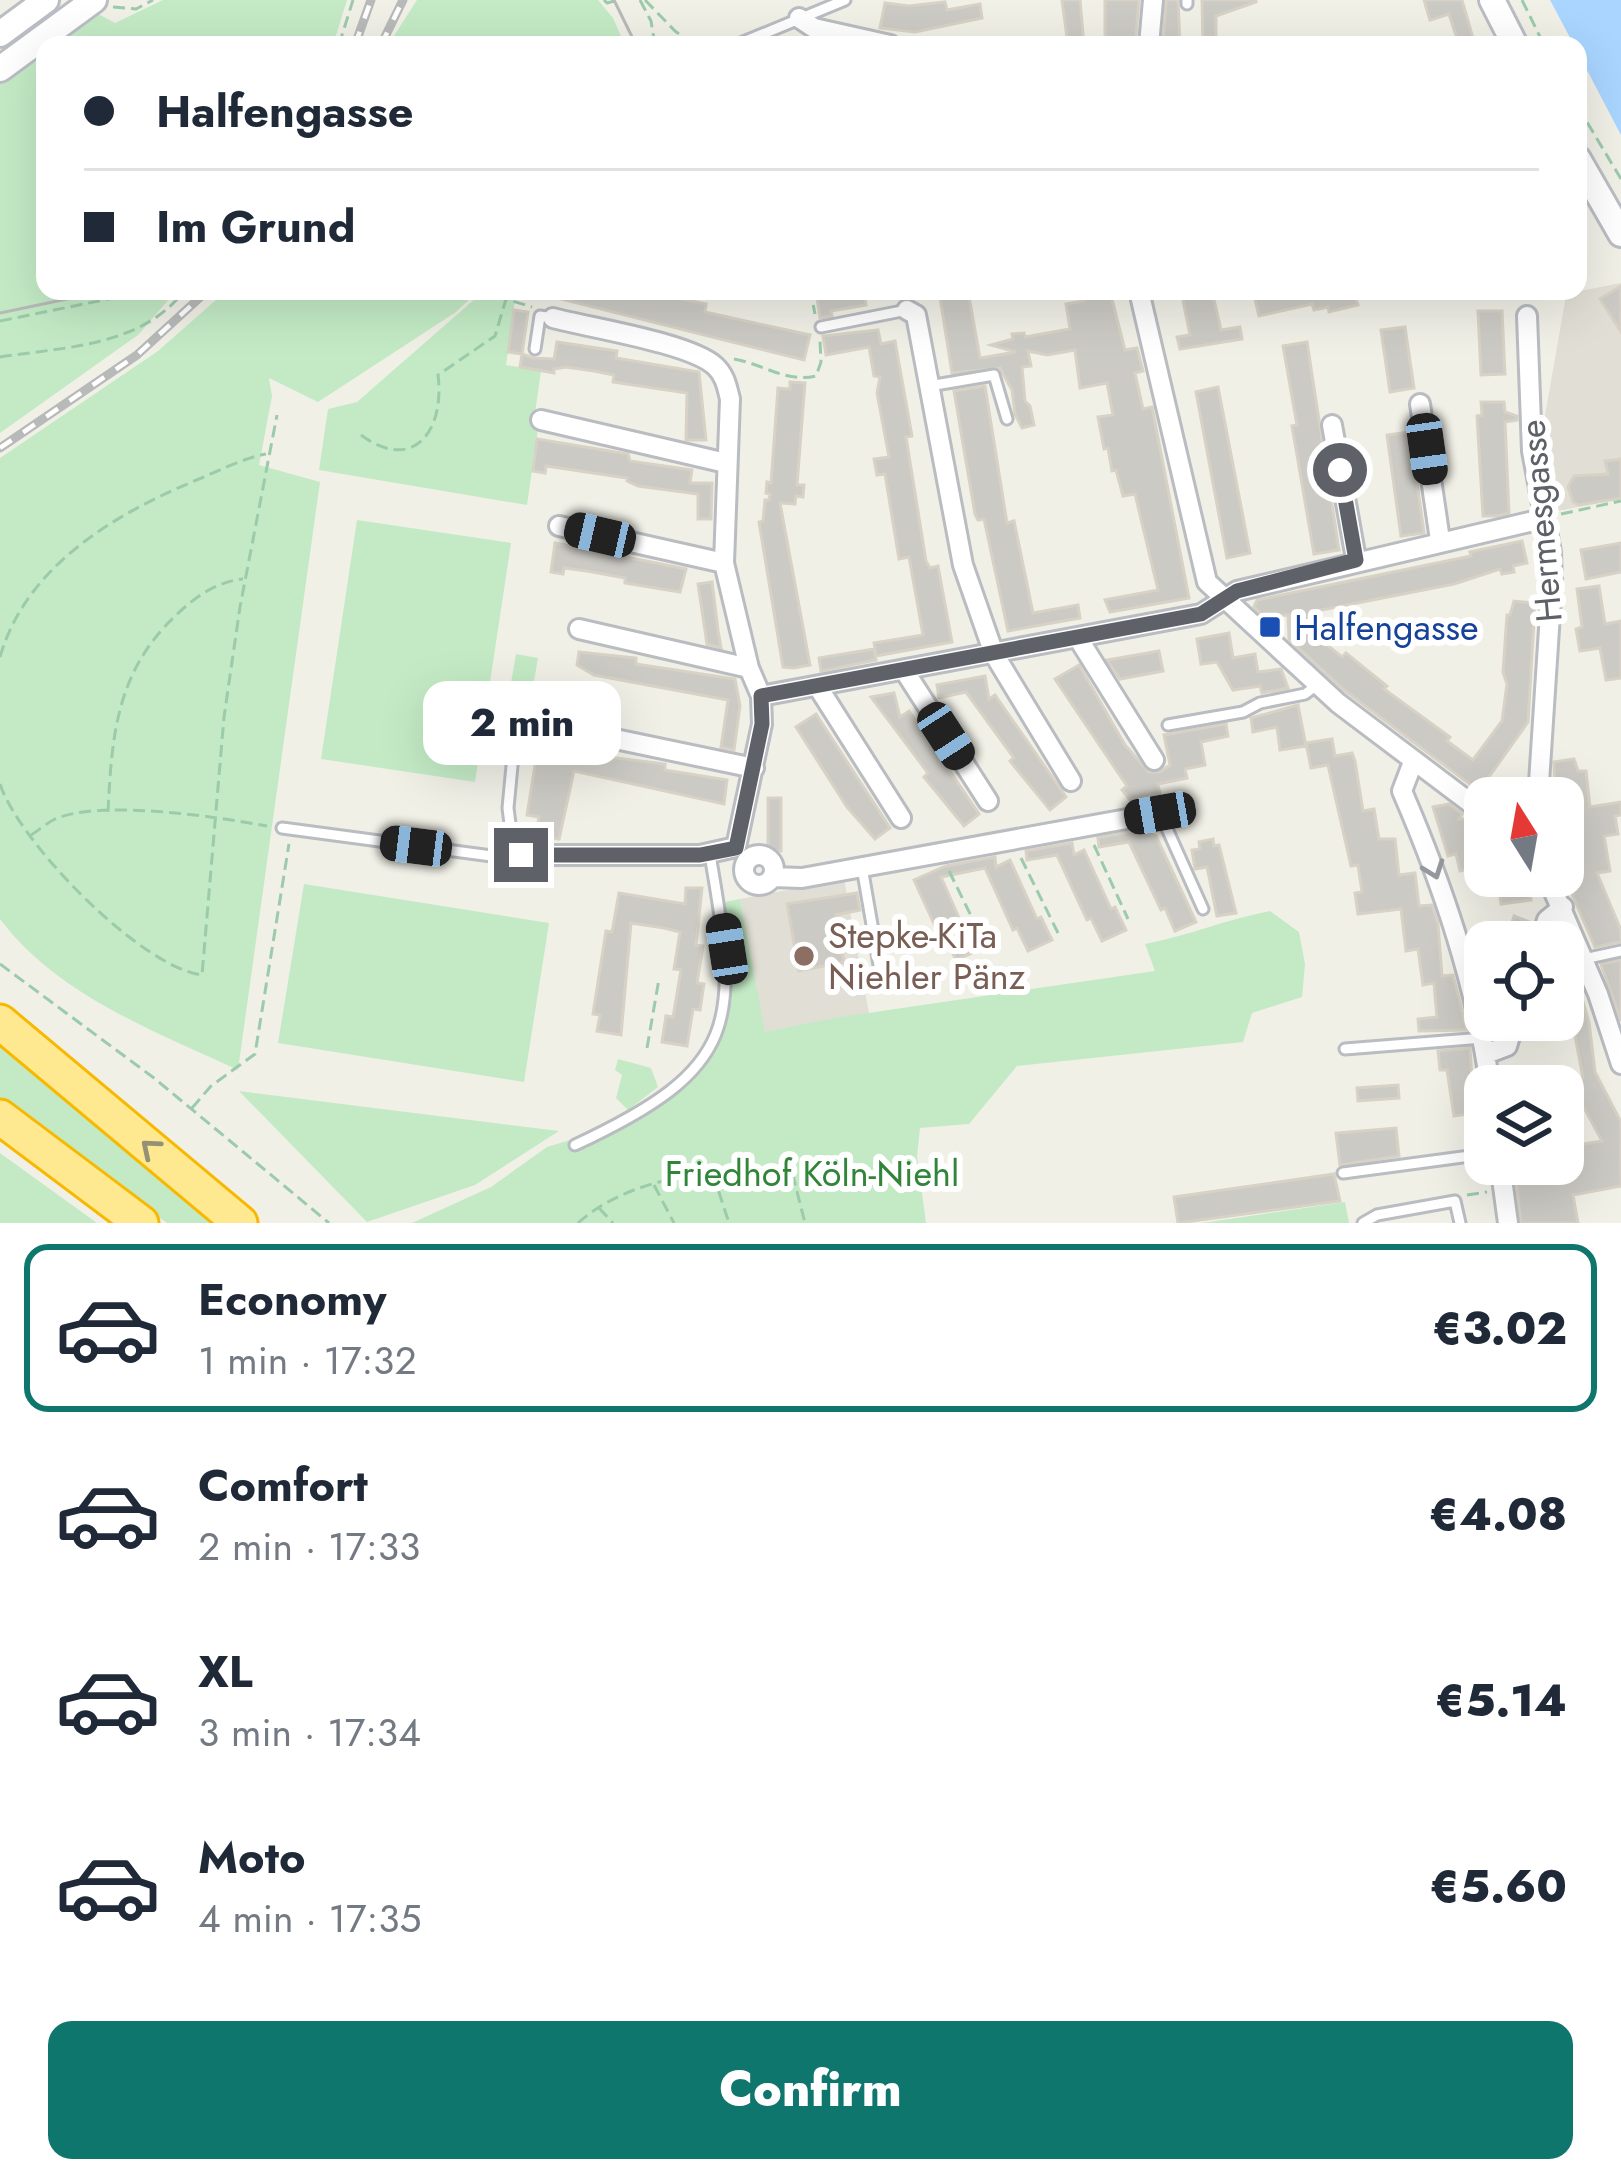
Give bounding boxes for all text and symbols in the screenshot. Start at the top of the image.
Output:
text: Halfengasse [156,79,413,144]
text: Im Grund [156,194,355,259]
car [1404,411,1450,487]
street label: Hermesgasse [1505,418,1575,624]
route start [1313,443,1367,497]
car [561,509,639,561]
place label: Halfengasse [1294,601,1478,653]
marker: Halfengasse [1257,614,1283,640]
callout: 2 min [422,681,620,765]
text: 2 min [470,694,574,751]
car [911,696,981,776]
north arrow [1464,777,1584,897]
map controls [1464,777,1584,1185]
car [1121,789,1199,837]
car [378,824,454,868]
route end [494,828,548,882]
one-way arrow [1420,858,1444,879]
place label: Stepke-KiTa Niehler Pänz [828,909,1026,1002]
car [704,911,750,987]
button: locate [1464,921,1584,1041]
marker: Stepke-KiTa Niehler Pänz [791,943,817,969]
button: layers [1464,1065,1584,1185]
one-way arrow [141,1141,163,1163]
park label: Friedhof Köln-Niehl [665,1147,959,1199]
text: Economy [198,1267,386,1332]
icon: car [54,1274,162,1382]
text: €3.02 [1432,1296,1567,1361]
text: 1 min · 17:32 [198,1332,417,1389]
text: Comfort [198,1453,368,1518]
icon: car [54,1460,162,1568]
text: €4.08 [1429,1482,1567,1547]
text: 2 min · 17:33 [198,1518,420,1575]
text: XL [198,1639,253,1704]
icon: car [54,1646,162,1754]
text: €5.14 [1435,1668,1567,1733]
text: 3 min · 17:34 [198,1704,421,1761]
text: Moto [198,1825,306,1890]
icon: car [54,1832,162,1940]
text: €5.60 [1430,1854,1567,1919]
text: 4 min · 17:35 [198,1890,422,1947]
button: Confirm [48,2021,1573,2159]

